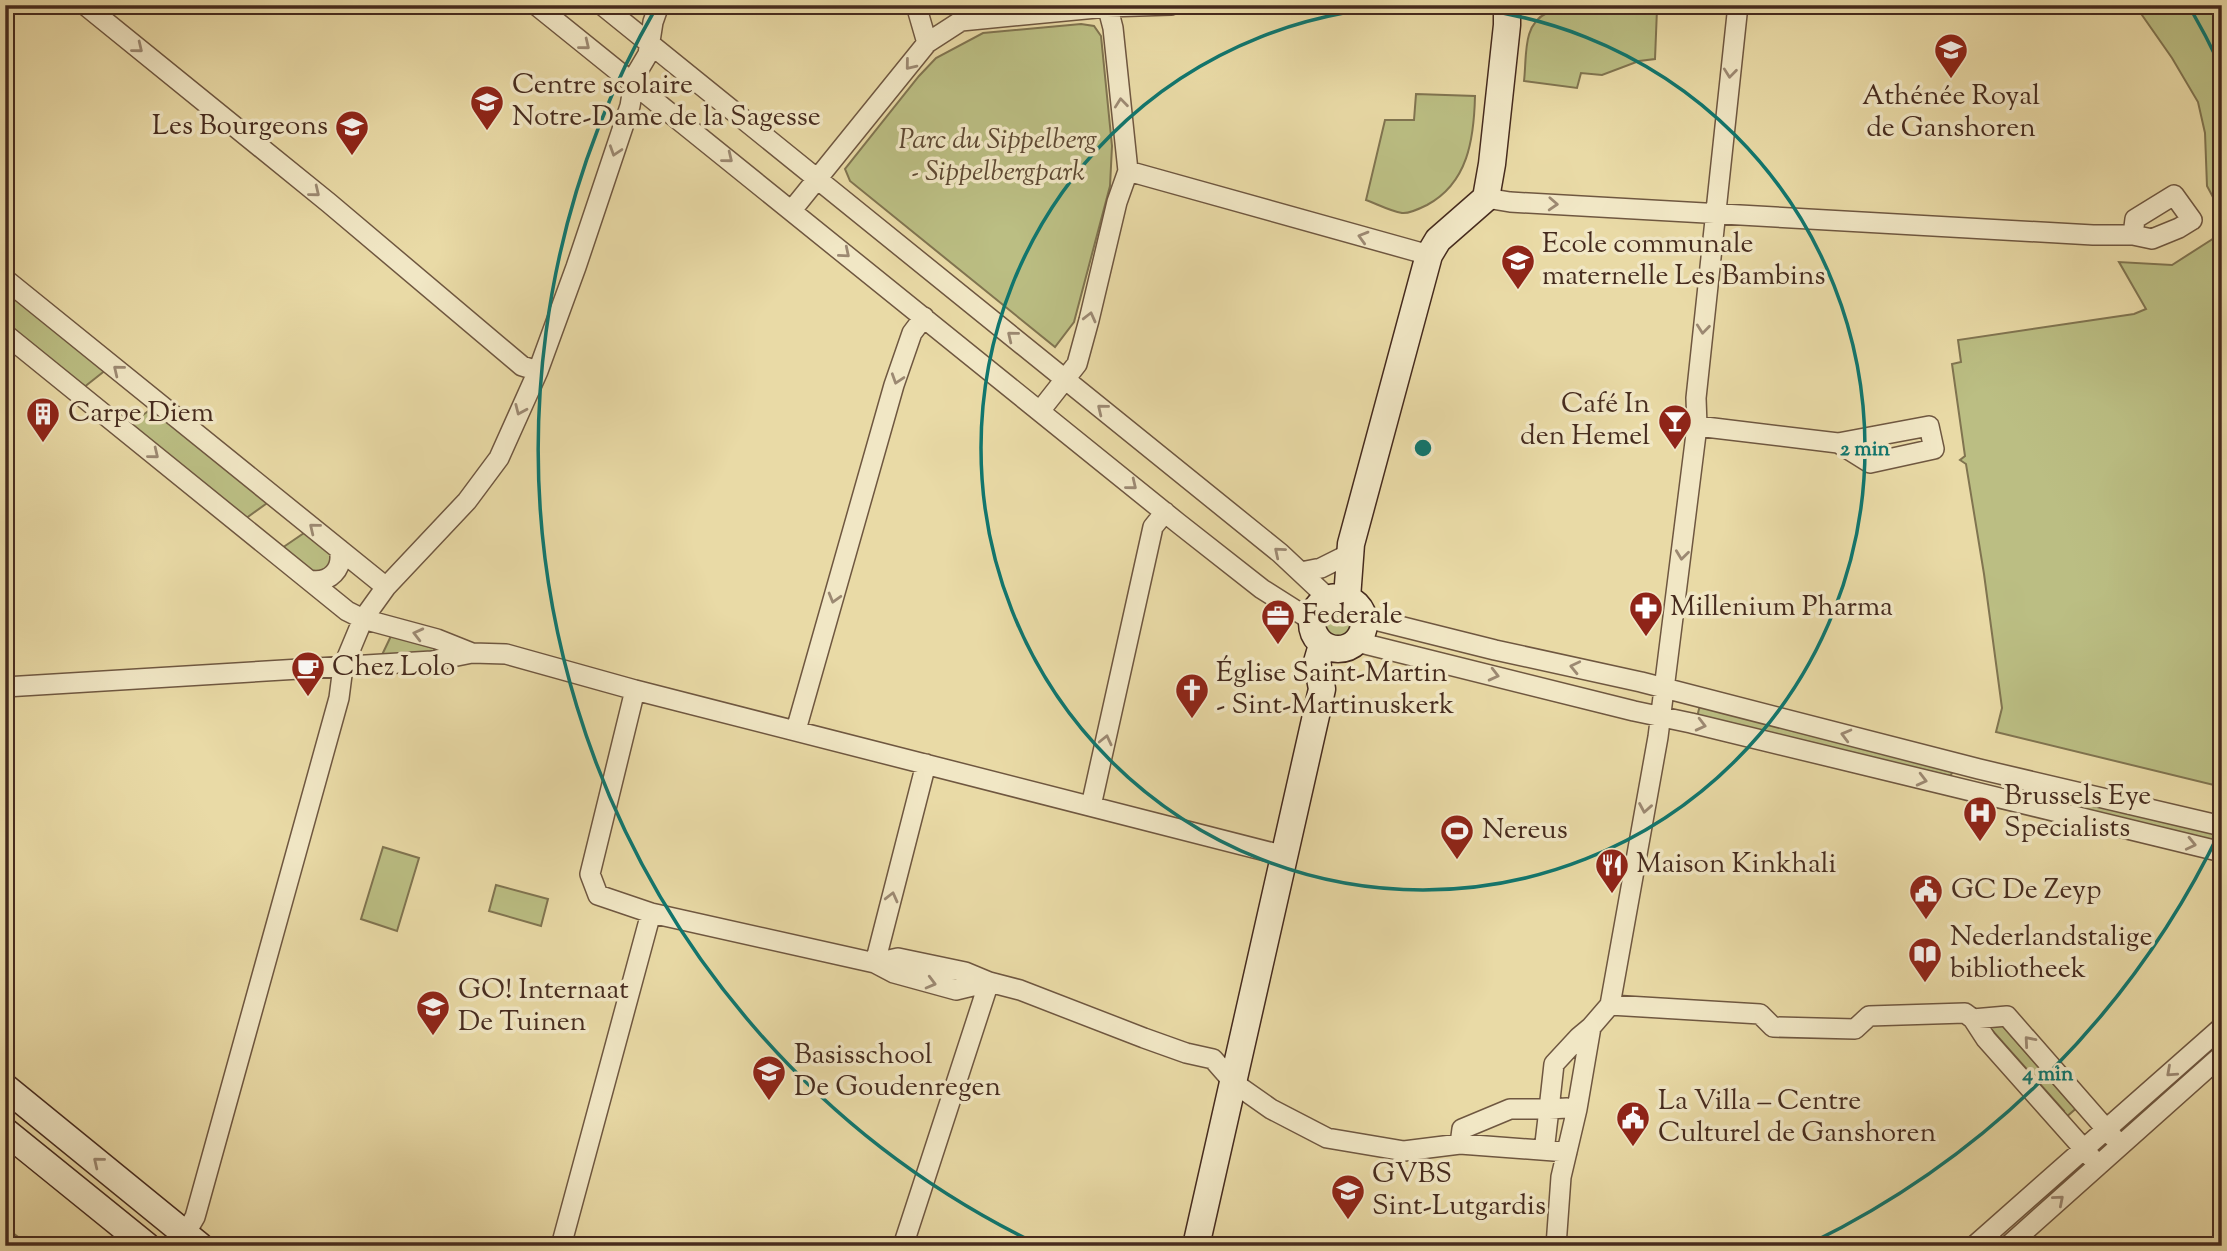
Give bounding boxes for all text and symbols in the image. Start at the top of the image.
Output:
school or university icon: Athénée Royal de Ganshoren [1932,31,1970,80]
one-way arrow [578,37,590,50]
one-way arrow [131,40,143,53]
one-way arrow [906,57,918,70]
place label: Centre scolaire Notre-Dame de la Sagesse [512,66,821,138]
one-way arrow [1723,68,1738,79]
place label: Athénée Royal de Ganshoren [1862,77,2040,149]
school or university icon: Centre scolaire Notre-Dame de la Sagesse [468,83,506,132]
one-way arrow [1114,98,1129,109]
place label: Les Bourgeons [152,107,328,147]
school or university icon: Les Bourgeons [333,108,371,157]
park label: Parc du Sippelberg - Sippelbergpark [899,121,1097,193]
one-way arrow [609,144,623,156]
one-way arrow [720,150,733,163]
one-way arrow [308,183,320,196]
one-way arrow [1548,197,1559,212]
place label: Ecole communale maternelle Les Bambins [1542,225,1826,297]
one-way arrow [1357,231,1369,246]
school or university icon: Ecole communale maternelle Les Bambins [1499,242,1537,291]
one-way arrow [836,245,849,257]
one-way arrow [1082,311,1096,323]
one-way arrow [1696,323,1711,335]
one-way arrow [1007,332,1019,345]
one-way arrow [113,365,125,378]
one-way arrow [891,372,905,385]
place label: Café In den Hemel [1520,385,1650,457]
place label: Carpe Diem [68,394,214,434]
building icon: Carpe Diem [24,395,62,444]
bar icon: Café In den Hemel [1656,402,1694,451]
one-way arrow [514,403,528,415]
one-way arrow [1097,404,1109,417]
text: 2 min [1840,435,1891,465]
centre of rings [1411,436,1435,460]
one-way arrow [145,446,158,458]
one-way arrow [1123,477,1136,489]
one-way arrow [309,524,321,537]
one-way arrow [1274,548,1287,560]
one-way arrow [1674,549,1689,561]
place label: Millenium Pharma [1670,588,1893,628]
pharmacy icon: Millenium Pharma [1627,589,1665,638]
one-way arrow [828,591,843,603]
place label: Federale [1302,596,1403,636]
office icon: Federale [1259,597,1297,646]
one-way arrow [412,628,424,642]
place label: Chez Lolo [332,648,455,688]
cafe icon: Chez Lolo [289,649,327,698]
place label: Église Saint-Martin - Sint-Martinuskerk [1216,654,1454,726]
one-way arrow [1569,661,1581,676]
one-way arrow [1488,667,1500,682]
church icon: Église Saint-Martin - Sint-Martinuskerk [1173,671,1211,720]
one-way arrow [1695,717,1707,731]
one-way arrow [1840,729,1852,743]
one-way arrow [1097,734,1112,746]
one-way arrow [1916,772,1928,786]
place label: Brussels Eye Specialists [2004,777,2151,849]
hospital icon: Brussels Eye Specialists [1961,794,1999,843]
one-way arrow [1639,802,1654,814]
place label: Nereus [1482,811,1568,851]
sports icon: Nereus [1438,812,1476,861]
one-way arrow [2185,836,2197,851]
place label: Maison Kinkhali [1636,845,1837,885]
restaurant icon: Maison Kinkhali [1593,846,1631,895]
place label: GC De Zeyp [1951,871,2102,911]
public building icon: GC De Zeyp [1907,872,1945,921]
one-way arrow [884,891,898,903]
place label: Nederlandstalige bibliotheek [1950,918,2152,990]
library icon: Nederlandstalige bibliotheek [1906,935,1944,984]
place label: GO! Internaat De Tuinen [458,971,629,1043]
one-way arrow [925,975,937,990]
school or university icon: GO! Internaat De Tuinen [414,988,452,1037]
place label: Basisschool De Goudenregen [794,1036,1001,1108]
one-way arrow [2025,1037,2037,1050]
school or university icon: Basisschool De Goudenregen [750,1053,788,1102]
text: 4 min [2022,1060,2074,1090]
one-way arrow [2166,1064,2179,1076]
place label: La Villa – Centre Culturel de Ganshoren [1658,1082,1936,1154]
public building icon: La Villa – Centre Culturel de Ganshoren [1614,1099,1652,1148]
place label: GVBS Sint-Lutgardis [1372,1155,1546,1227]
one-way arrow [94,1157,106,1170]
school or university icon: GVBS Sint-Lutgardis [1329,1172,1367,1221]
one-way arrow [2050,1196,2063,1208]

